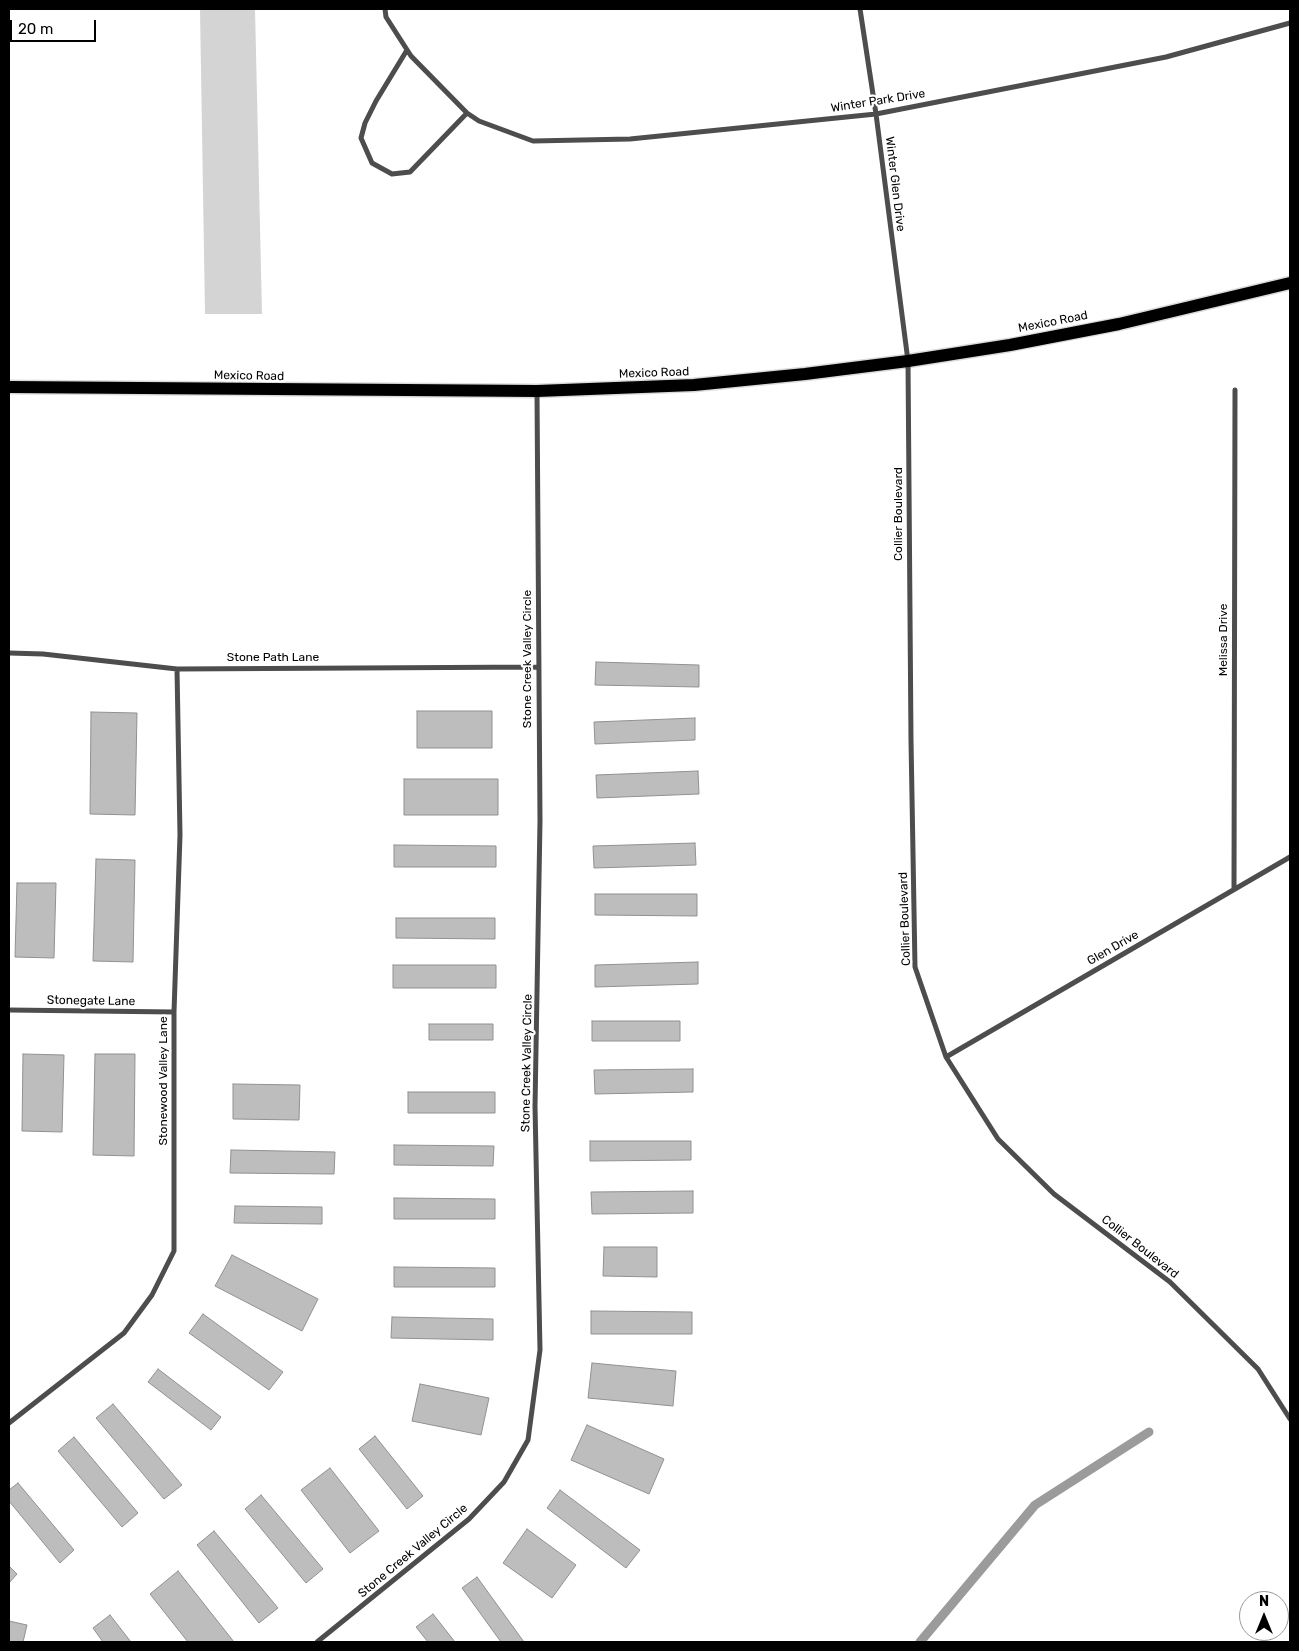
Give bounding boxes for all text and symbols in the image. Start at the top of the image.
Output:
scale bar [12,10,99,42]
text: 20 m [18,20,53,38]
street label: Winter Park Drive [830,86,926,116]
street label: Winter Glen Drive [882,136,908,232]
street label: Mexico Road [1017,308,1089,336]
street label: Mexico Road [619,365,689,381]
street label: Mexico Road [214,368,284,384]
street label: Collier Boulevard [892,467,906,561]
street label: Stone Creek Valley Circle [521,590,535,728]
street label: Melissa Drive [1217,604,1231,676]
street label: Stone Path Lane [227,651,319,665]
street label: Collier Boulevard [896,872,914,966]
street label: Glen Drive [1085,928,1141,968]
street label: Stonegate Lane [47,993,135,1009]
street label: Stone Creek Valley Circle [519,994,535,1132]
street label: Stonewood Valley Lane [157,1016,171,1146]
street label: Collier Boulevard [1099,1212,1181,1282]
street label: Stone Creek Valley Circle [355,1501,471,1601]
north arrow [1239,1591,1289,1641]
text: N [1259,1593,1269,1610]

